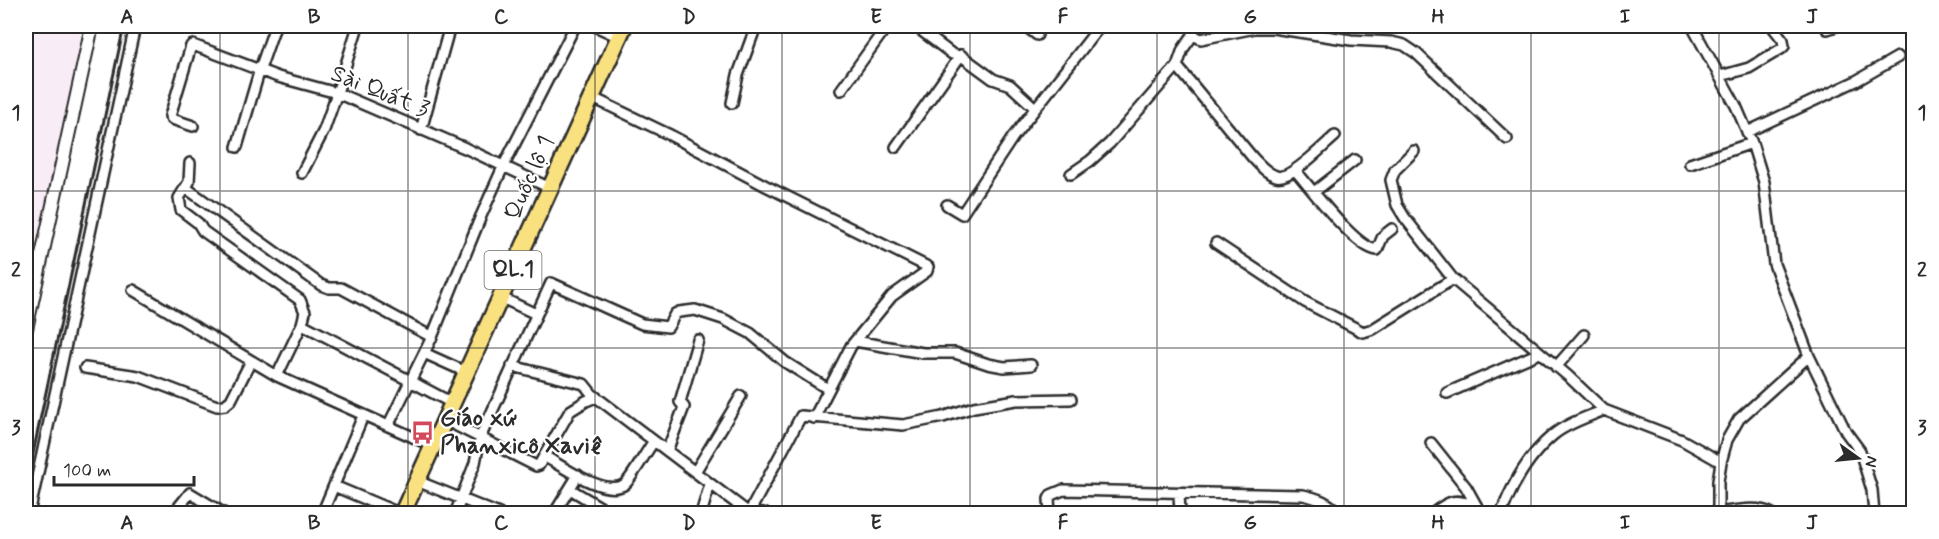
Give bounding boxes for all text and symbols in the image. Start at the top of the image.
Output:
text: A [120,4,134,31]
text: B [308,4,321,31]
text: C [494,4,509,31]
text: D [682,4,696,31]
text: E [870,4,882,31]
text: F [1058,4,1069,31]
text: G [1243,4,1257,31]
text: H [1431,4,1445,31]
text: I [1620,4,1630,31]
text: J [1806,4,1818,31]
street label: Sài Quất 3 [326,58,434,126]
text: 1 [12,100,20,127]
text: 1 [1918,100,1926,127]
street label: Quốc lộ 1 [498,131,562,225]
road number: QL.1 [484,251,542,289]
text: 2 [11,257,21,284]
text: 2 [1917,257,1927,284]
place label: Giáo xứ Phanxicô Xaviê [440,403,602,462]
text: 3 [11,415,21,442]
text: 3 [1917,415,1927,442]
bus stop icon: Giáo xứ Phanxicô Xaviê [409,419,435,445]
north arrow [1828,428,1888,488]
scale bar [54,449,194,487]
text: N [1860,454,1883,469]
text: 100 m [63,459,111,483]
text: A [120,510,134,537]
text: B [308,510,321,537]
text: C [494,510,509,537]
text: D [682,510,696,537]
text: E [870,510,882,537]
text: F [1058,510,1069,537]
text: G [1243,510,1257,537]
text: H [1431,510,1445,537]
text: I [1620,510,1630,537]
text: J [1806,510,1818,537]

